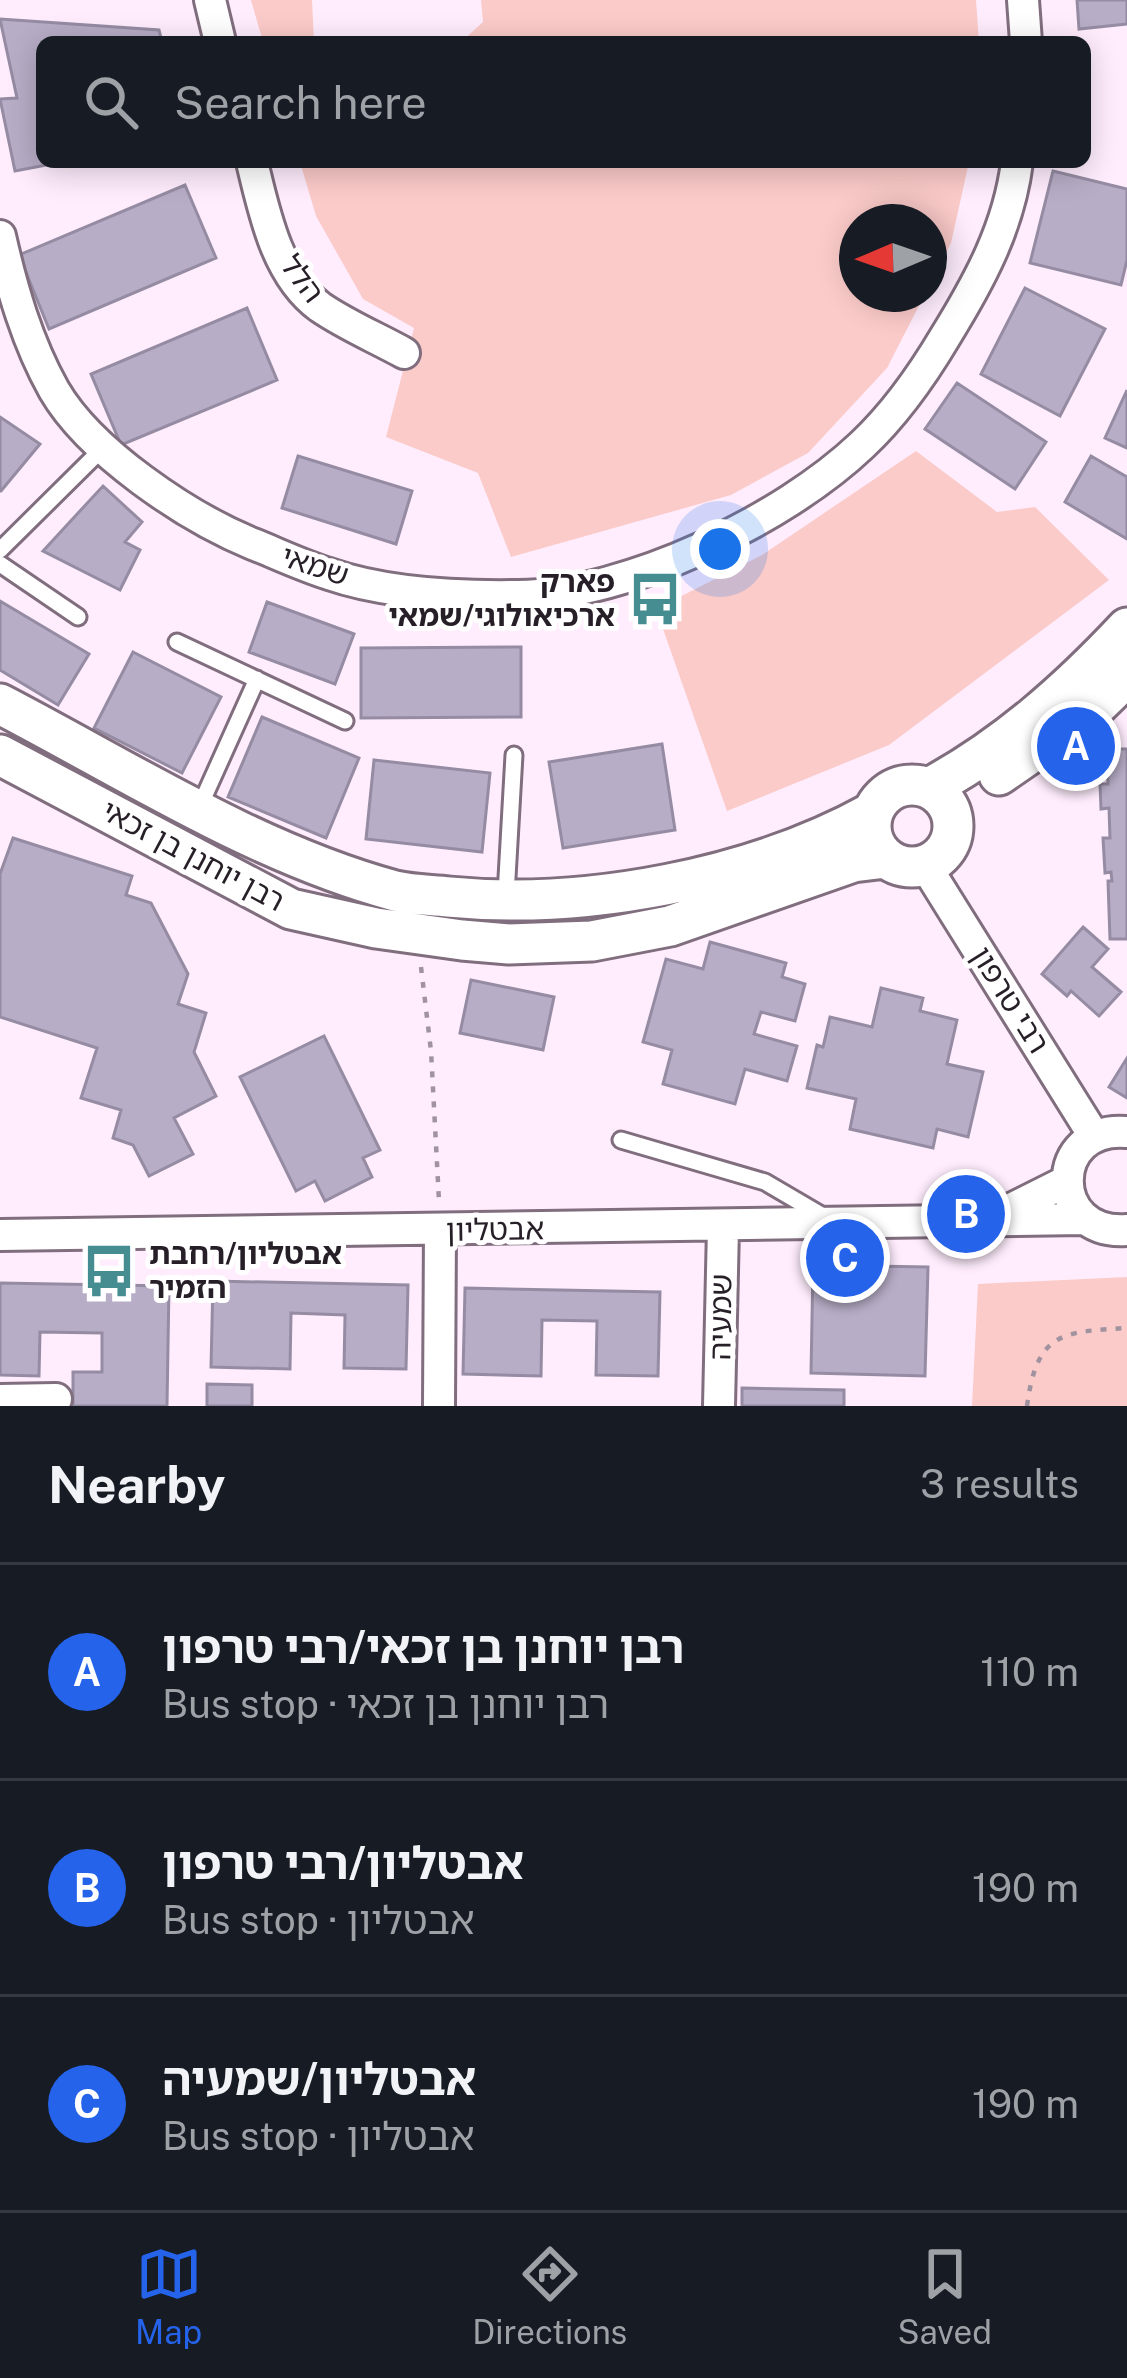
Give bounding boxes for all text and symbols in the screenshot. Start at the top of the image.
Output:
search box [36,36,1091,168]
icon: search [78,69,144,135]
text: Search here [174,76,427,129]
north arrow [839,204,947,312]
street label: הלל [273,248,332,309]
your location [690,519,750,579]
street label: שמאי [277,537,354,593]
place label: פארק ארכיאולוגי/שמאי [388,563,615,633]
bus stop icon: פארק ארכיאולוגי/שמאי [626,570,684,628]
pin: A [1037,701,1115,791]
street label: רבן יוחנן בן זכאי [96,792,291,918]
street label: רבי טרפון [964,940,1058,1059]
pin: B [927,1169,1005,1259]
street label: אבטליון [445,1210,545,1248]
pin: C [806,1213,884,1303]
place label: אבטליון/רחבת הזמיר [149,1235,342,1305]
bus stop icon: אבטליון/רחבת הזמיר [80,1242,138,1300]
street label: שמעיה [701,1273,739,1361]
text: Nearby [48,1455,225,1514]
text: 3 results [920,1461,1079,1507]
text: רבן יוחנן בן זכאי/רבי טרפון [162,1620,684,1673]
text: A [73,1649,101,1695]
text: 110 m [980,1649,1079,1695]
text: Bus stop · רבן יוחנן בן זכאי [162,1681,609,1727]
text: אבטליון/רבי טרפון [162,1836,524,1889]
text: B [74,1865,100,1911]
text: 190 m [972,1865,1079,1911]
text: Bus stop · אבטליון [162,1897,475,1943]
text: אבטליון/שמעיה [162,2052,476,2105]
text: C [73,2081,101,2127]
text: 190 m [972,2081,1079,2127]
text: Bus stop · אבטליון [162,2113,475,2159]
tab: Map [135,2241,202,2351]
tab: Directions [472,2241,627,2351]
tab: Saved [898,2241,992,2351]

